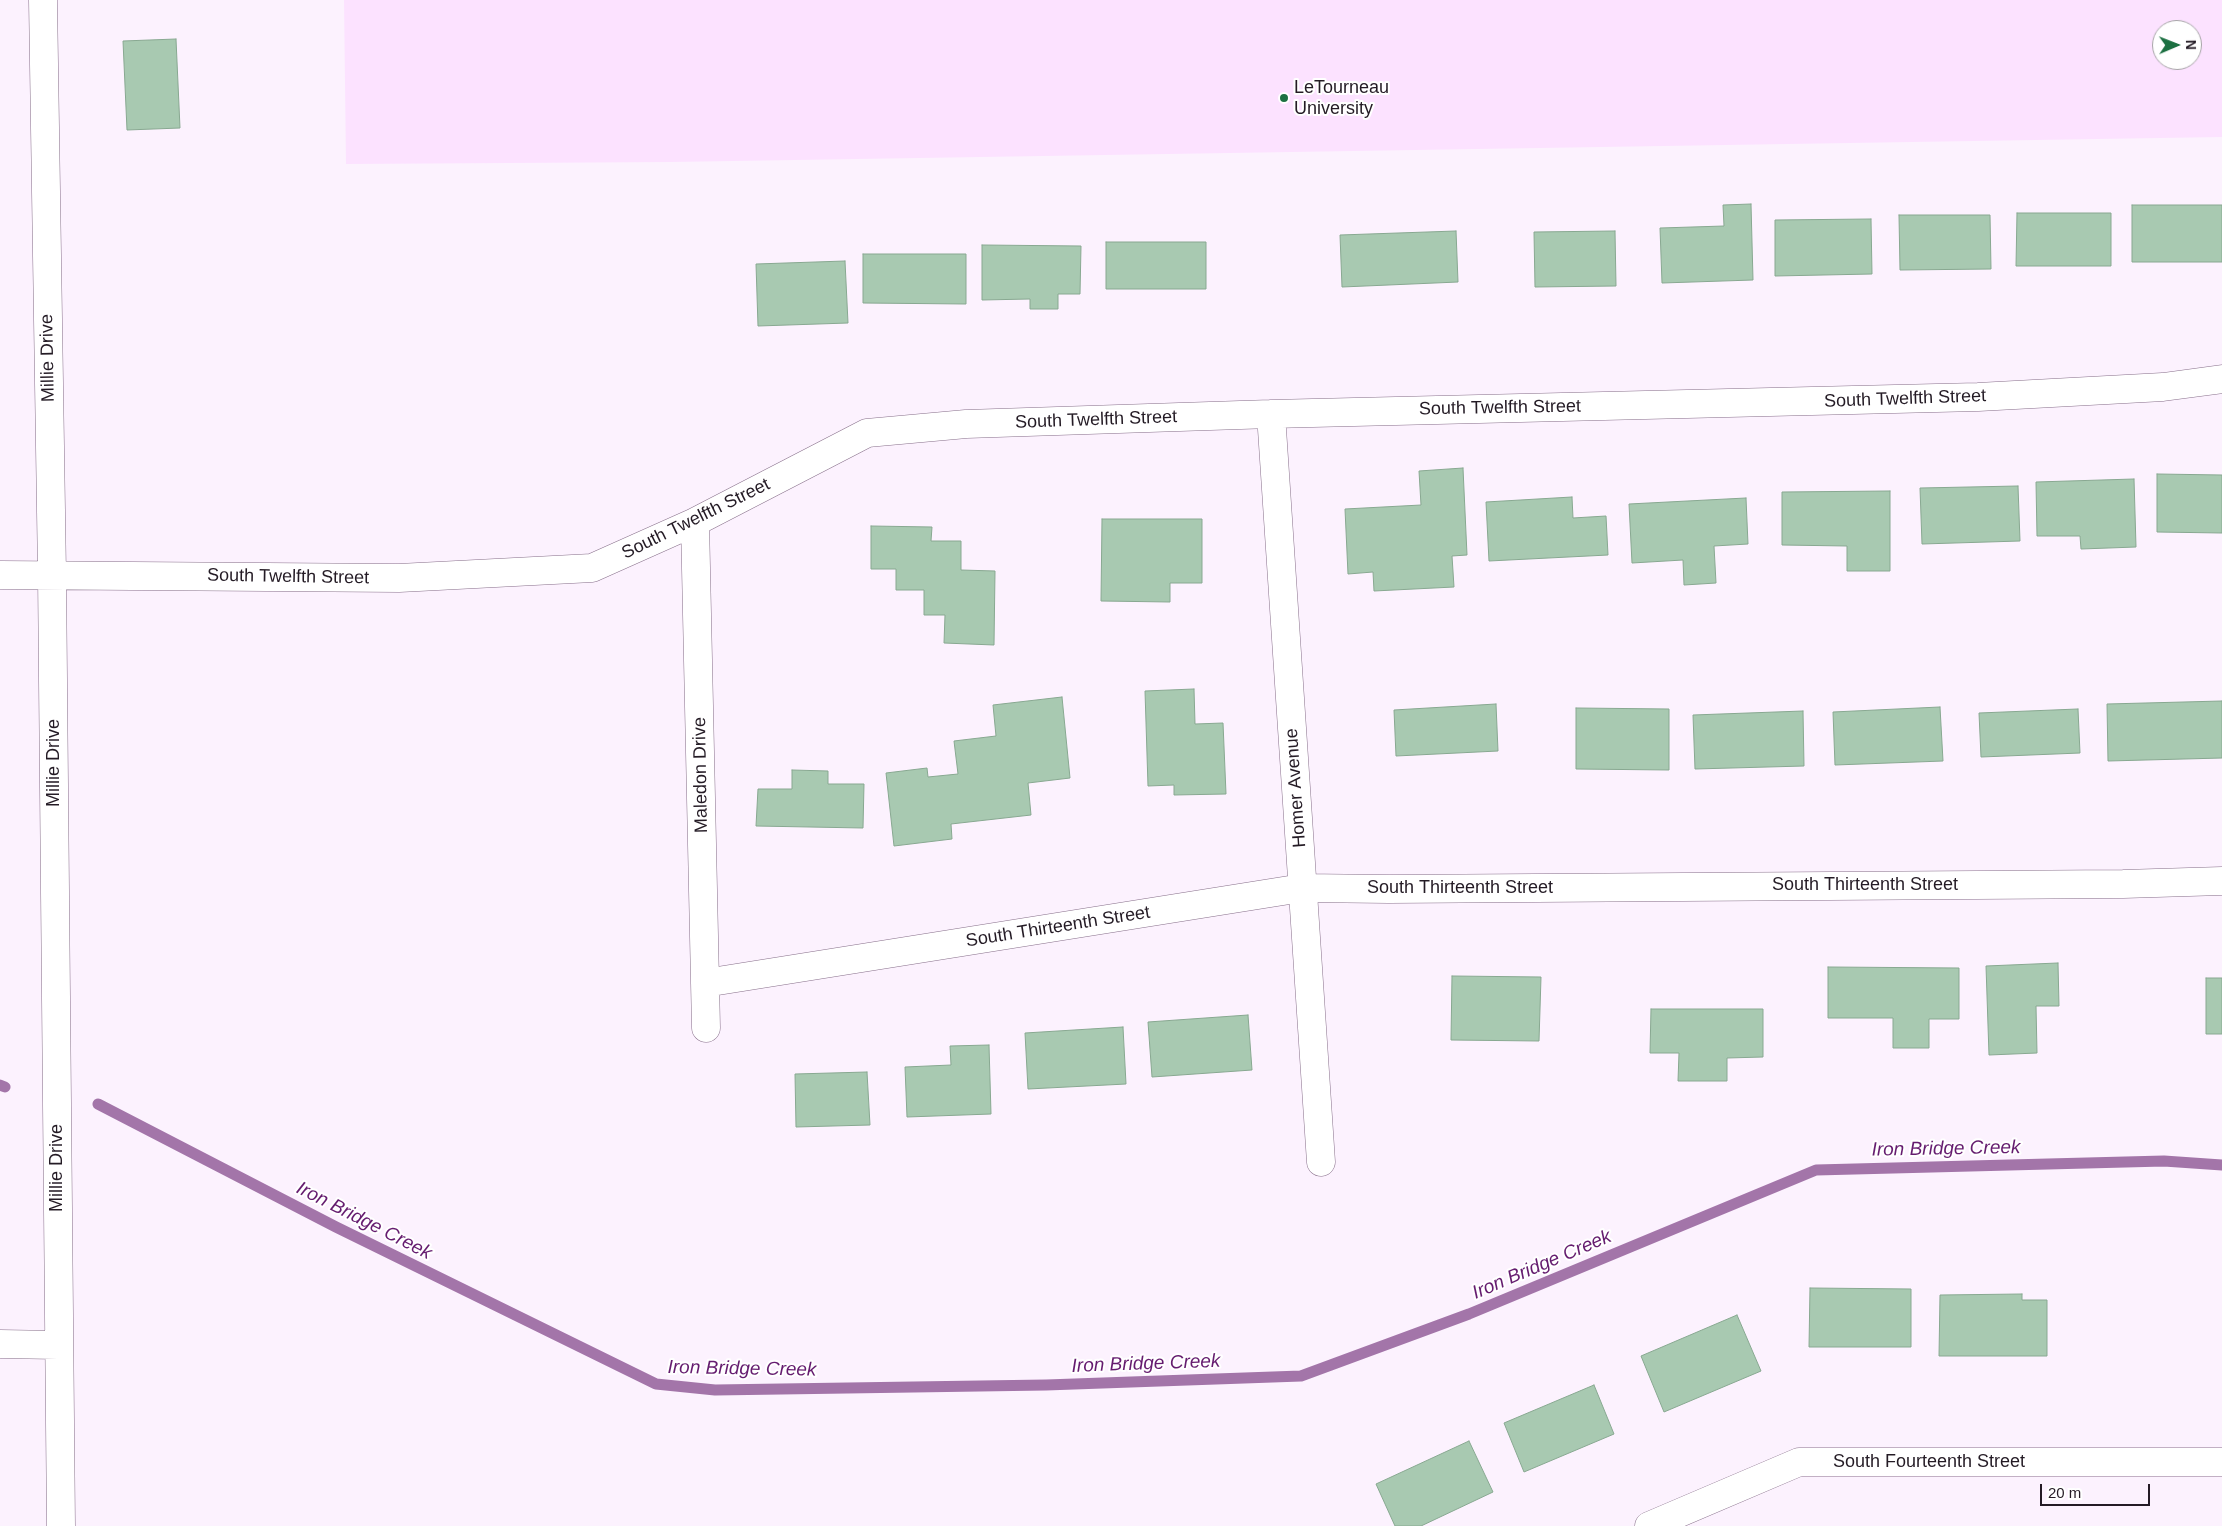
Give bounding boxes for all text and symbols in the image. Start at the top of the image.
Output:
north arrow [2152,20,2202,70]
text: N [2183,40,2199,50]
place label: LeTourneau University [1294,77,1389,120]
marker: LeTourneau University [1278,92,1290,104]
street label: Millie Drive [36,314,60,402]
street label: South Twelfth Street [1824,385,1986,413]
street label: South Twelfth Street [1419,396,1581,420]
street label: South Twelfth Street [1015,406,1177,434]
street label: South Twelfth Street [618,474,774,564]
street label: South Twelfth Street [207,565,369,589]
street label: Maledon Drive [689,717,713,833]
street label: Millie Drive [43,719,65,807]
street label: Homer Avenue [1281,728,1311,848]
street label: South Thirteenth Street [1772,874,1958,896]
street label: South Thirteenth Street [1367,877,1553,899]
street label: South Thirteenth Street [964,902,1152,952]
street label: Millie Drive [46,1124,68,1212]
water label: Iron Bridge Creek [1871,1136,2021,1162]
water label: Iron Bridge Creek [292,1177,436,1265]
water label: Iron Bridge Creek [1469,1225,1615,1305]
water label: Iron Bridge Creek [1071,1350,1221,1378]
water label: Iron Bridge Creek [667,1356,817,1382]
street label: South Fourteenth Street [1833,1451,2025,1473]
scale bar [2042,1474,2152,1506]
text: 20 m [2048,1484,2081,1501]

